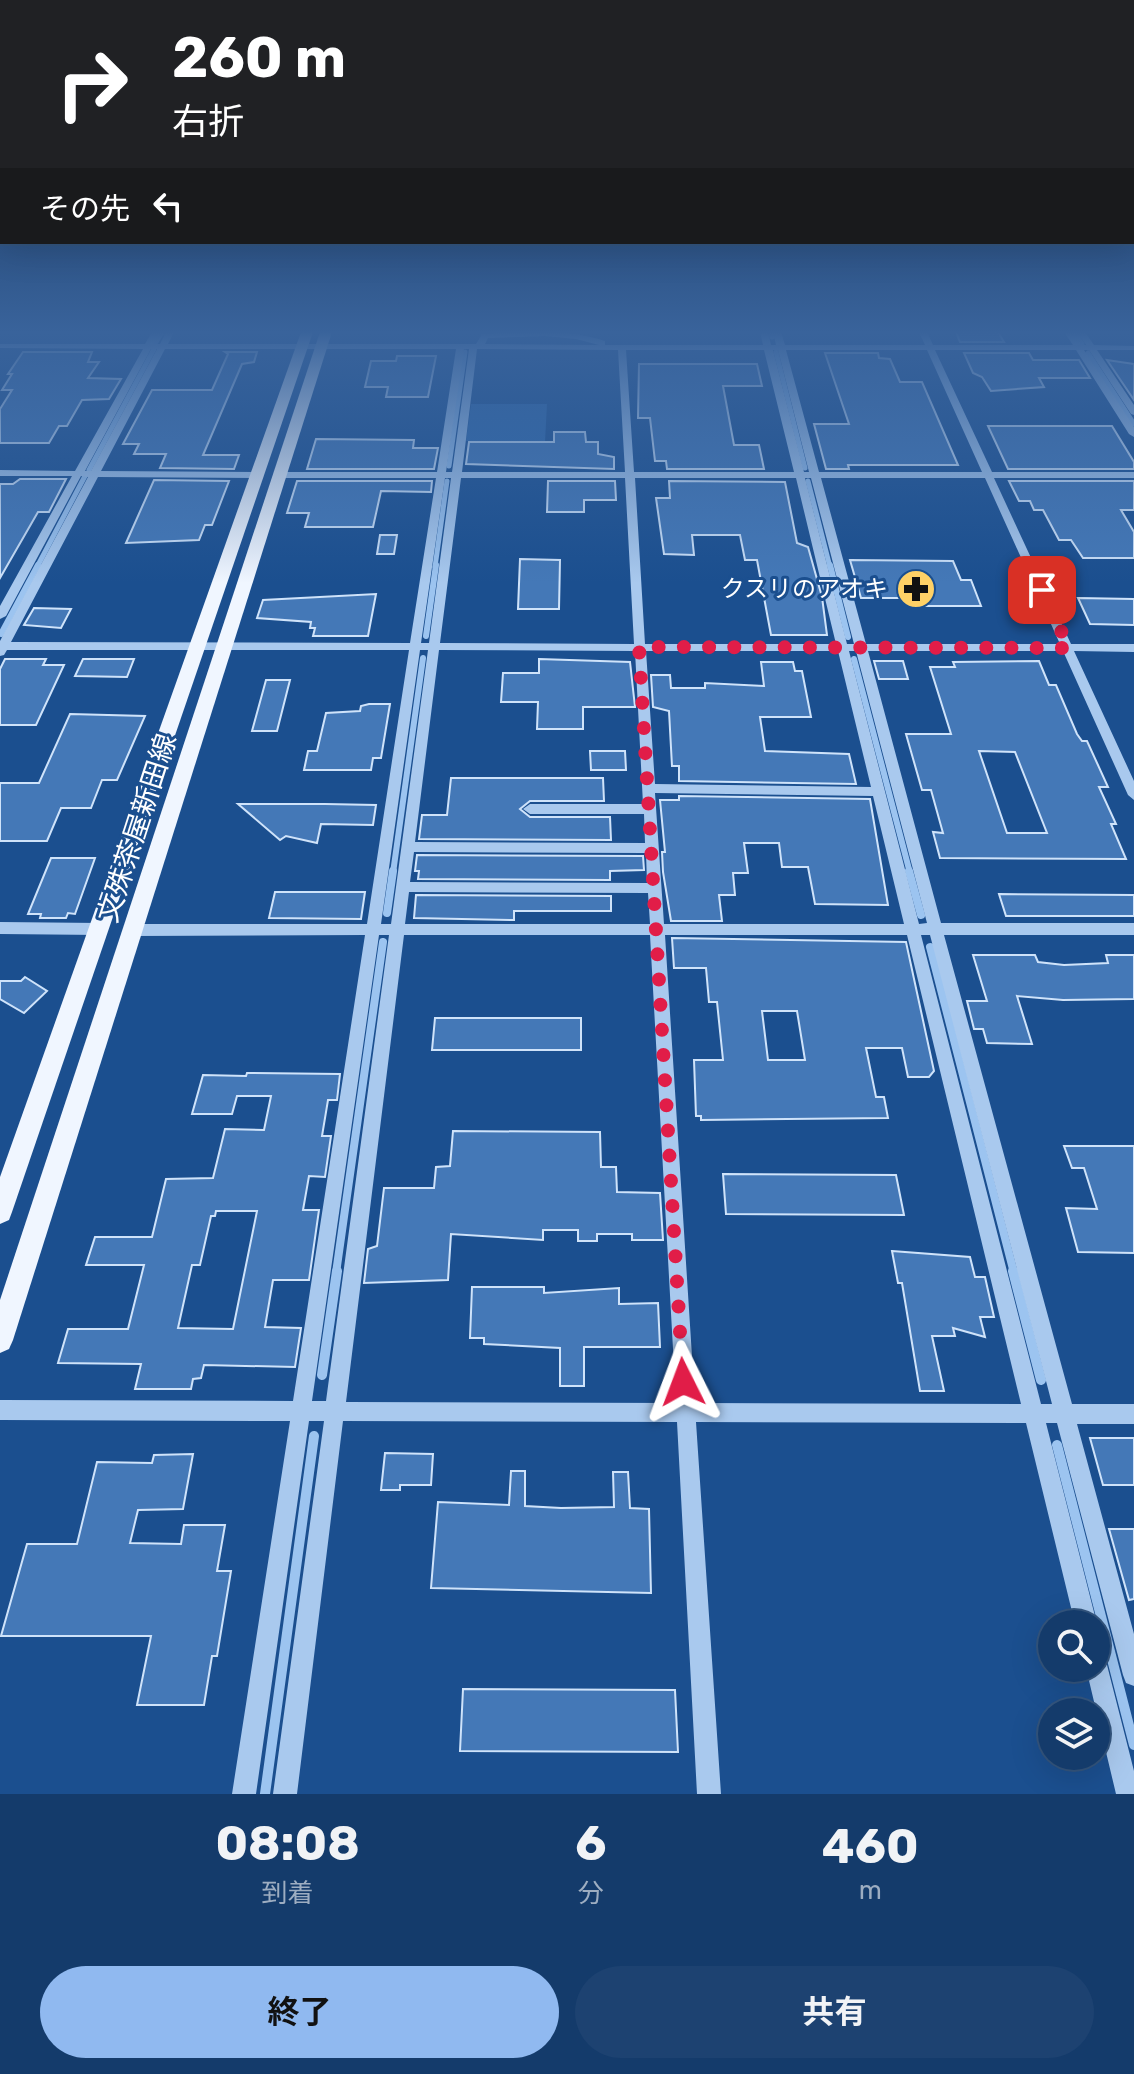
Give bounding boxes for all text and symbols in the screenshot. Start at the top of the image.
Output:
text: 260 m [172,25,346,91]
icon: right [40,32,144,136]
text: 右折 [172,100,244,143]
icon: left [146,184,190,228]
text: その先 [40,191,130,227]
pin [1008,556,1076,624]
pharmacy icon: クスリのアオキ [895,568,937,610]
icon: arrive [1020,568,1064,612]
place label: クスリのアオキ [721,575,888,603]
street label: 文殊茶屋新田線 [91,730,183,926]
position arrow [641,1340,725,1424]
map controls [1038,1610,1110,1770]
button: search [1038,1610,1110,1682]
button: layers [1038,1698,1110,1770]
text: 08:08 [215,1815,360,1872]
text: 6 [575,1815,606,1872]
text: 460 [822,1818,919,1875]
text: m [859,1875,882,1906]
text: 到着 [262,1878,314,1909]
text: 分 [578,1878,604,1909]
button: 終了 [40,1966,559,2058]
button: 共有 [575,1966,1094,2058]

